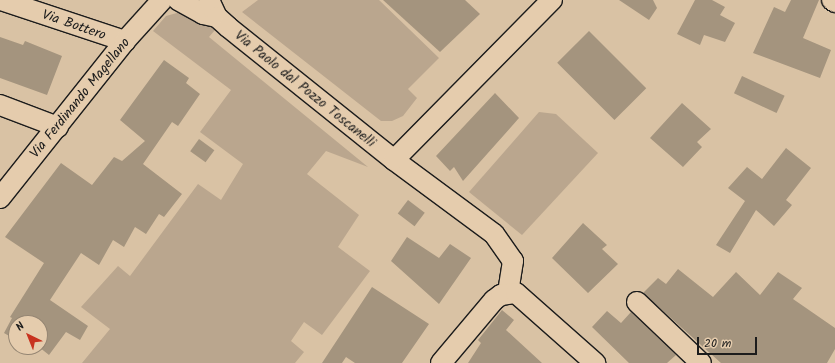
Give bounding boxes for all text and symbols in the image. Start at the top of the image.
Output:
street label: Via Bottero [40,6,108,44]
street label: Via Paolo dal Pozzo Toscanelli [231,27,379,151]
street label: Via Ferdinando Magellano [26,35,134,161]
north arrow [8,315,48,355]
text: N [12,318,29,336]
scale bar [699,329,759,355]
text: 20 m [704,334,731,353]

